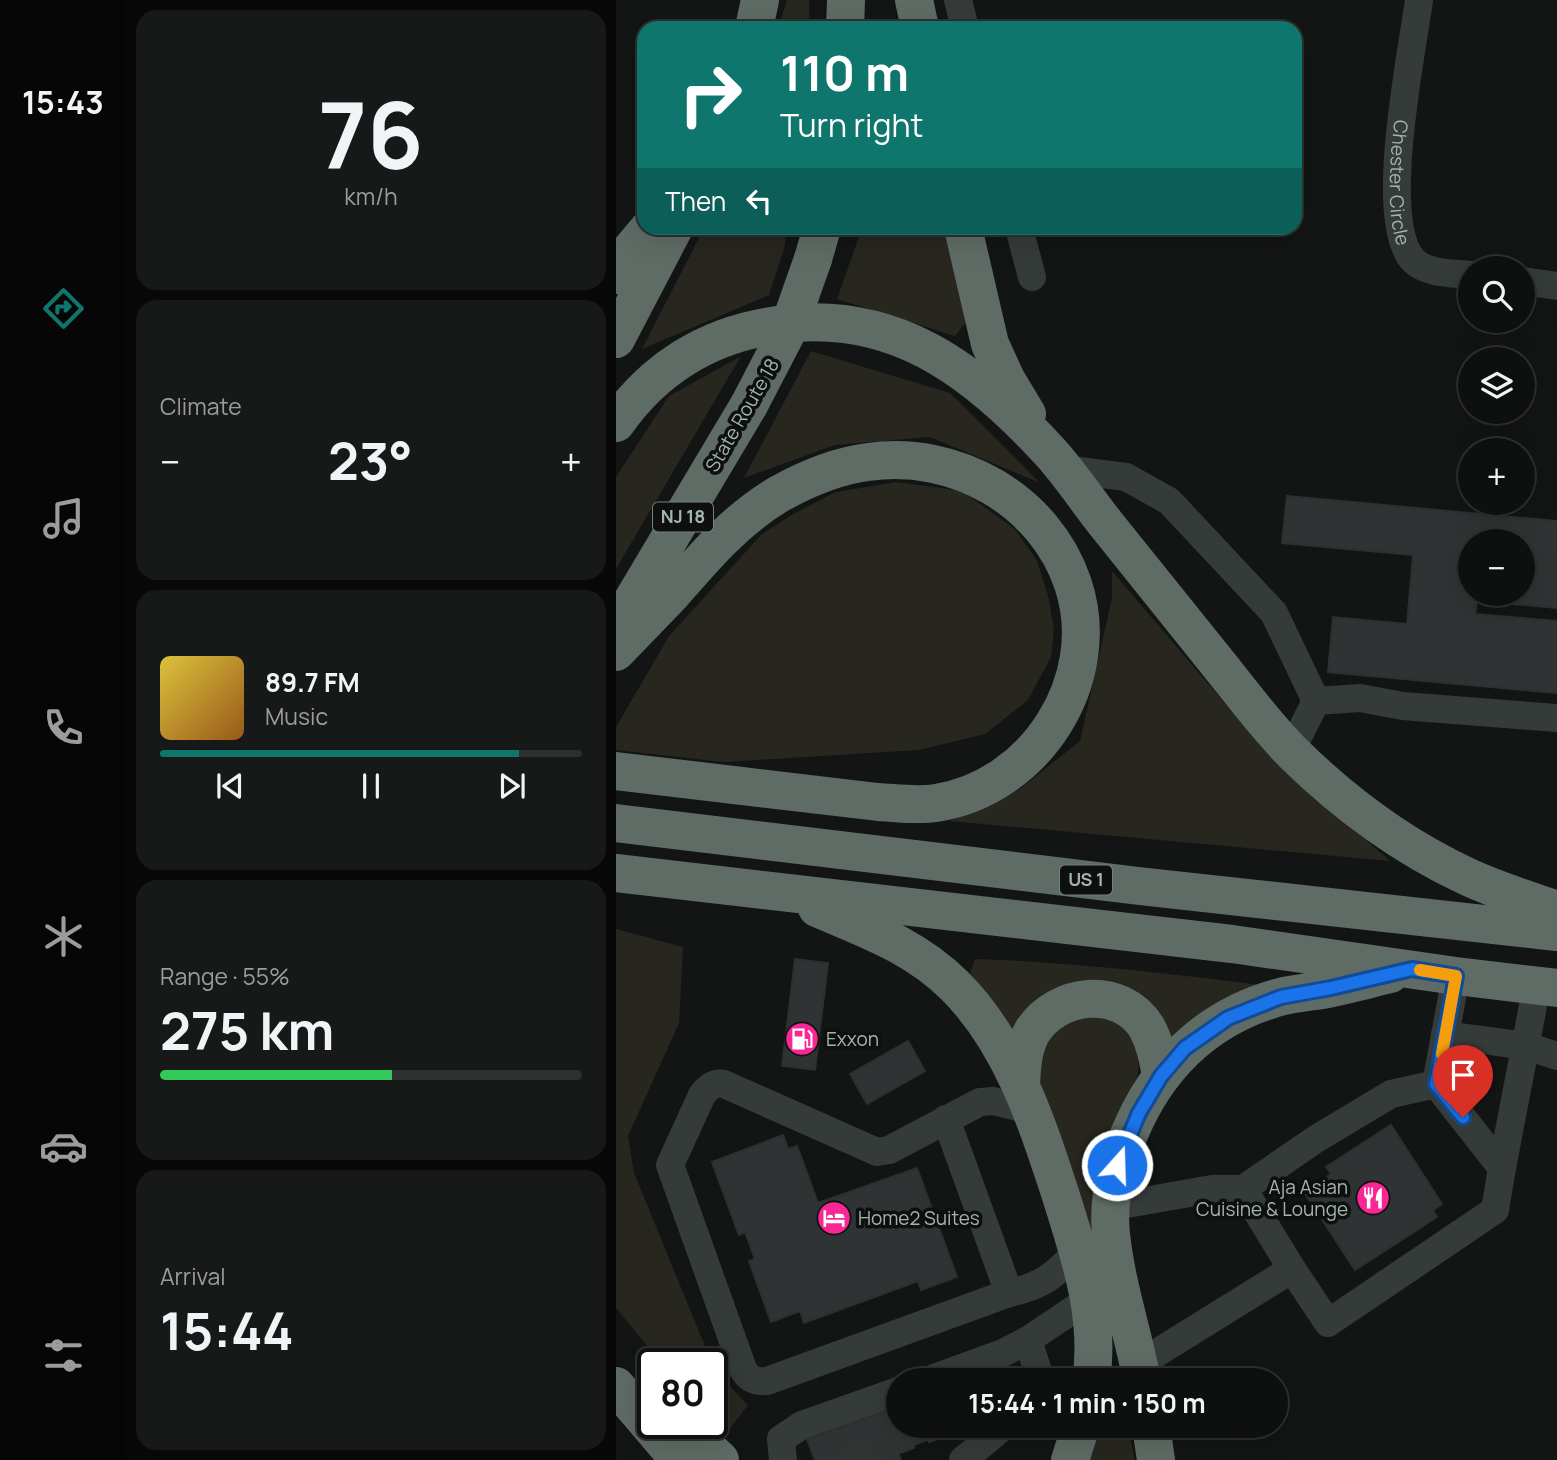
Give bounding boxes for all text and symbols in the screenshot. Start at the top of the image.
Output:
text: 110 m [780,39,909,106]
icon: right [665,49,756,140]
text: 76 [318,72,424,196]
text: 15:43 [22,80,104,124]
text: Turn right [780,103,923,147]
street label: Chester Circle [1384,119,1416,248]
text: km/h [344,180,398,212]
icon: left [740,182,778,220]
text: Then [665,183,726,219]
map controls [1458,256,1535,606]
button: search [1458,256,1535,333]
icon: directions [39,284,88,333]
button: layers [1458,347,1535,424]
street label: State Route 18 [699,353,785,477]
text: Climate [160,390,242,422]
text: 23° [328,425,413,496]
text: − [160,435,181,487]
text: + [560,435,582,487]
button: + [1458,438,1535,515]
icon: music [39,494,88,543]
road number: NJ 18 [653,503,713,532]
button: − [1458,529,1535,606]
text: 89.7 FM [265,664,360,700]
text: Music [265,700,328,732]
icon: phone [39,703,88,752]
icon: previous [211,767,249,805]
icon: pause [352,767,390,805]
icon: next [493,767,531,805]
road number: US 1 [1060,866,1112,894]
icon: climate [39,912,88,961]
text: Range · 55% [160,960,290,992]
text: 275 km [160,995,334,1066]
fuel station icon: Exxon [783,1020,821,1058]
place label: Exxon [826,1026,879,1052]
pin [1433,1045,1493,1117]
icon: arrive [1444,1056,1482,1094]
icon: car [39,1122,88,1171]
position arrow [1080,1128,1154,1202]
place label: Aja Asian Cuisine & Lounge [1196,1174,1348,1222]
restaurant icon: Aja Asian Cuisine & Lounge [1354,1179,1392,1217]
hotel icon: Home2 Suites [815,1199,853,1237]
place label: Home2 Suites [858,1205,980,1231]
text: Arrival [160,1260,226,1292]
text: 15:44 [160,1295,294,1366]
icon: filters [39,1331,88,1380]
speed limit sign: 80 [637,1348,728,1439]
text: 15:44 · 1 min · 150 m [968,1385,1206,1421]

